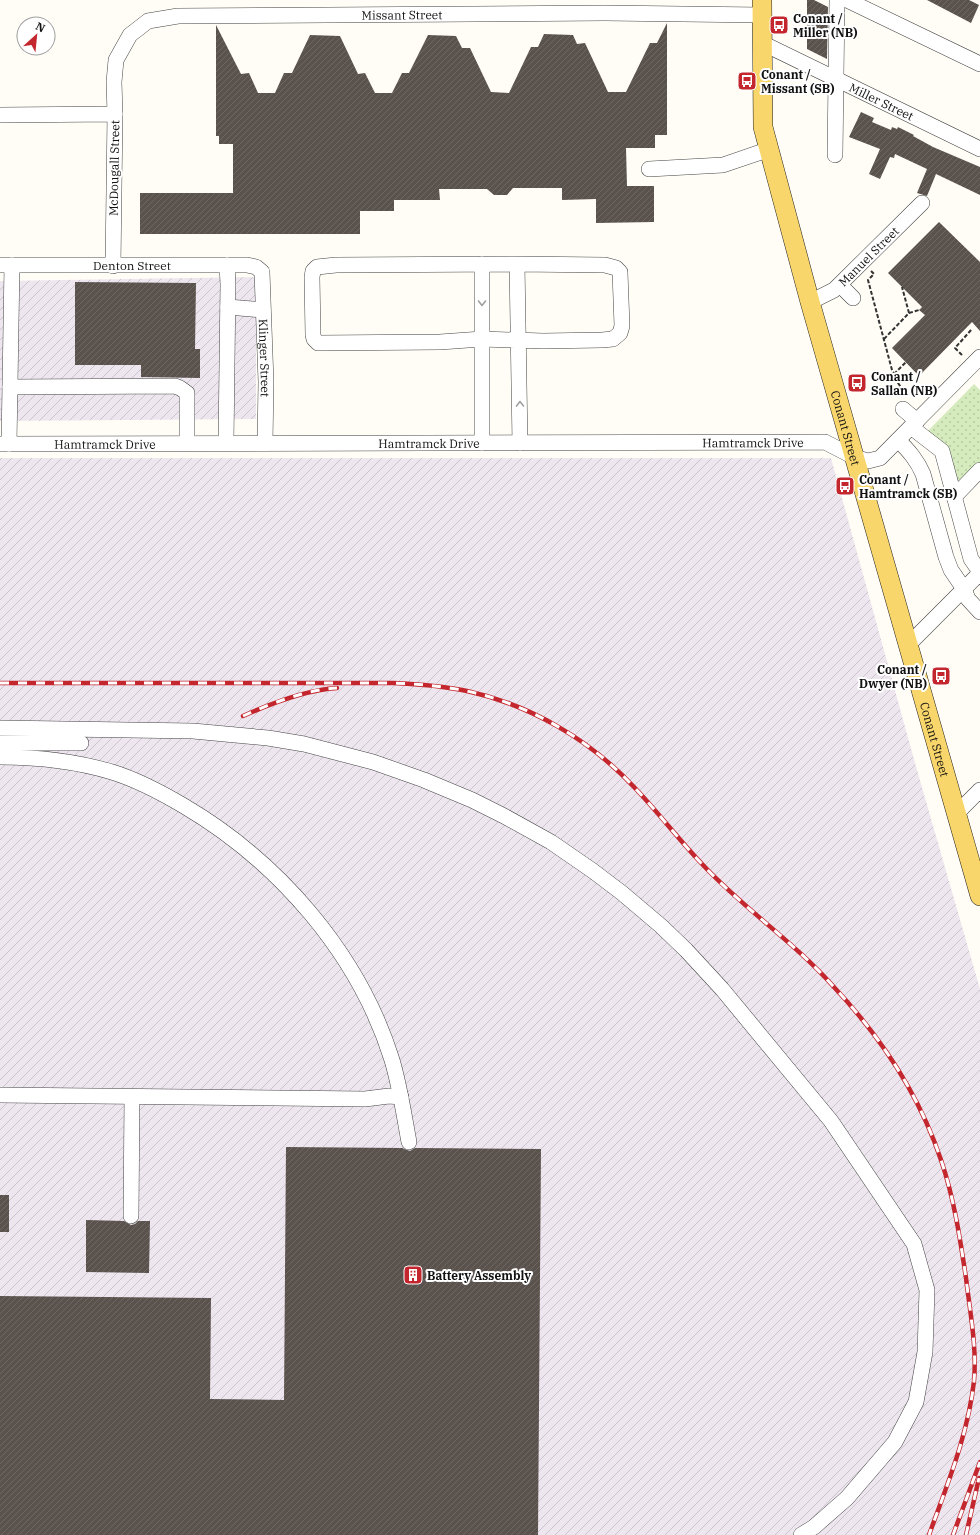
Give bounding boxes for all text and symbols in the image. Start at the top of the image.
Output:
street label: Missant Street [361,7,443,22]
place label: Conant / Miller (NB) [793,11,858,40]
bus stop icon: Conant / Miller (NB) [768,14,790,36]
north arrow [16,16,56,56]
text: N [33,19,48,35]
place label: Conant / Missant (SB) [761,67,834,96]
bus stop icon: Conant / Missant (SB) [736,70,758,92]
street label: Miller Street [847,79,916,123]
street label: McDougall Street [106,120,122,216]
street label: Manuel Street [835,223,902,289]
street label: Denton Street [93,258,171,273]
one-way arrow [478,300,486,306]
street label: Klinger Street [256,318,274,397]
place label: Conant / Sallan (NB) [871,369,937,398]
bus stop icon: Conant / Sallan (NB) [846,372,868,394]
street label: Conant Street [828,389,864,467]
one-way arrow [515,401,524,407]
street label: Hamtramck Drive [378,435,480,451]
street label: Hamtramck Drive [702,435,804,450]
street label: Hamtramck Drive [54,436,156,451]
place label: Conant / Hamtramck (SB) [859,472,957,501]
bus stop icon: Conant / Hamtramck (SB) [834,475,856,497]
place label: Conant / Dwyer (NB) [859,662,927,691]
bus stop icon: Conant / Dwyer (NB) [930,665,952,687]
street label: Conant Street [917,700,953,778]
building icon: Battery Assembly [402,1264,424,1286]
place label: Battery Assembly [427,1268,531,1283]

